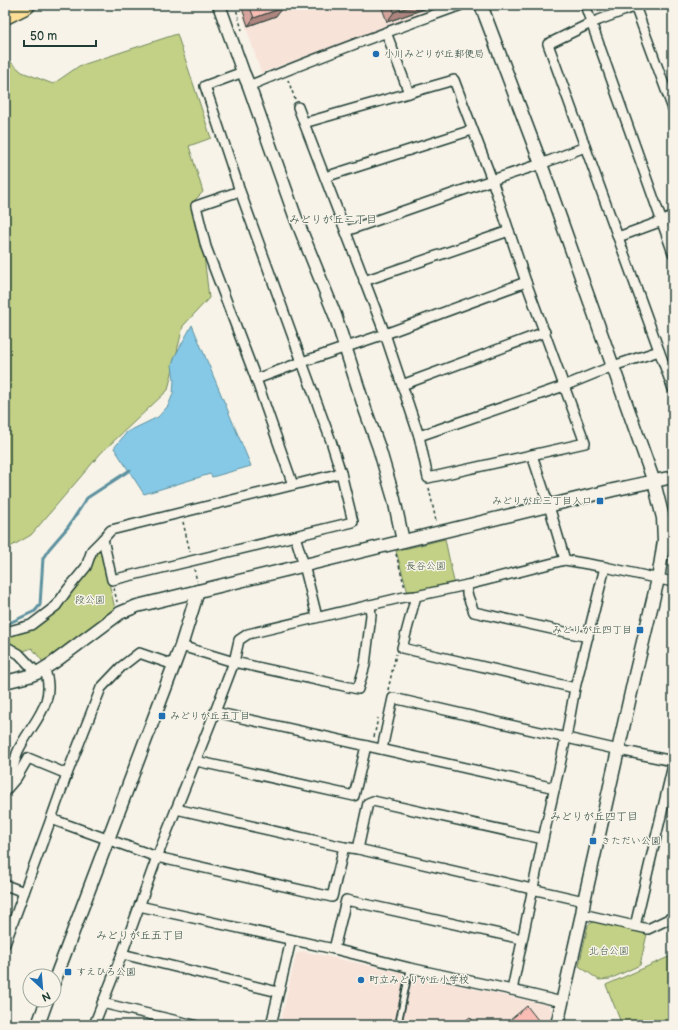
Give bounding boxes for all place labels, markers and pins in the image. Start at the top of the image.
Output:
place label: 小川みどりが丘郵便局 [384,48,484,60]
marker: 小川みどりが丘郵便局 [371,49,381,59]
place label: みどりが丘三丁目入口 [492,495,592,507]
marker: みどりが丘三丁目入口 [595,496,605,506]
place label: みどりが丘四丁目 [552,624,632,636]
marker: みどりが丘四丁目 [635,625,645,635]
place label: みどりが丘五丁目 [170,710,250,722]
marker: みどりが丘五丁目 [157,711,167,721]
place label: きただい公園 [601,835,661,847]
marker: きただい公園 [588,836,598,846]
place label: すえひろ公園 [76,966,136,978]
marker: すえひろ公園 [63,967,73,977]
place label: 町立みどりが丘小学校 [369,974,469,986]
marker: 町立みどりが丘小学校 [356,975,366,985]

